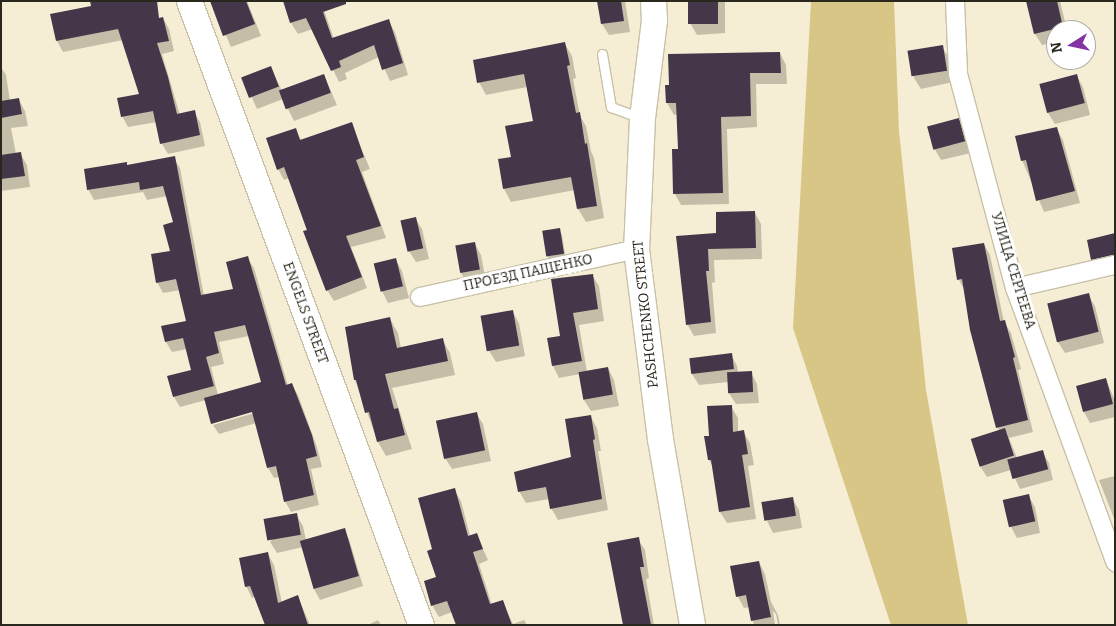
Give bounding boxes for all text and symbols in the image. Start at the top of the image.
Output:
north arrow [1046,20,1096,70]
text: N [1047,41,1066,54]
street label: УЛИЦА СЕРГЕЕВА [987,210,1039,332]
street label: PASHCHENKO STREET [630,239,662,389]
street label: ПРОЕЗД ПАЩЕНКО [462,251,594,295]
street label: ENGELS STREET [279,260,331,366]

